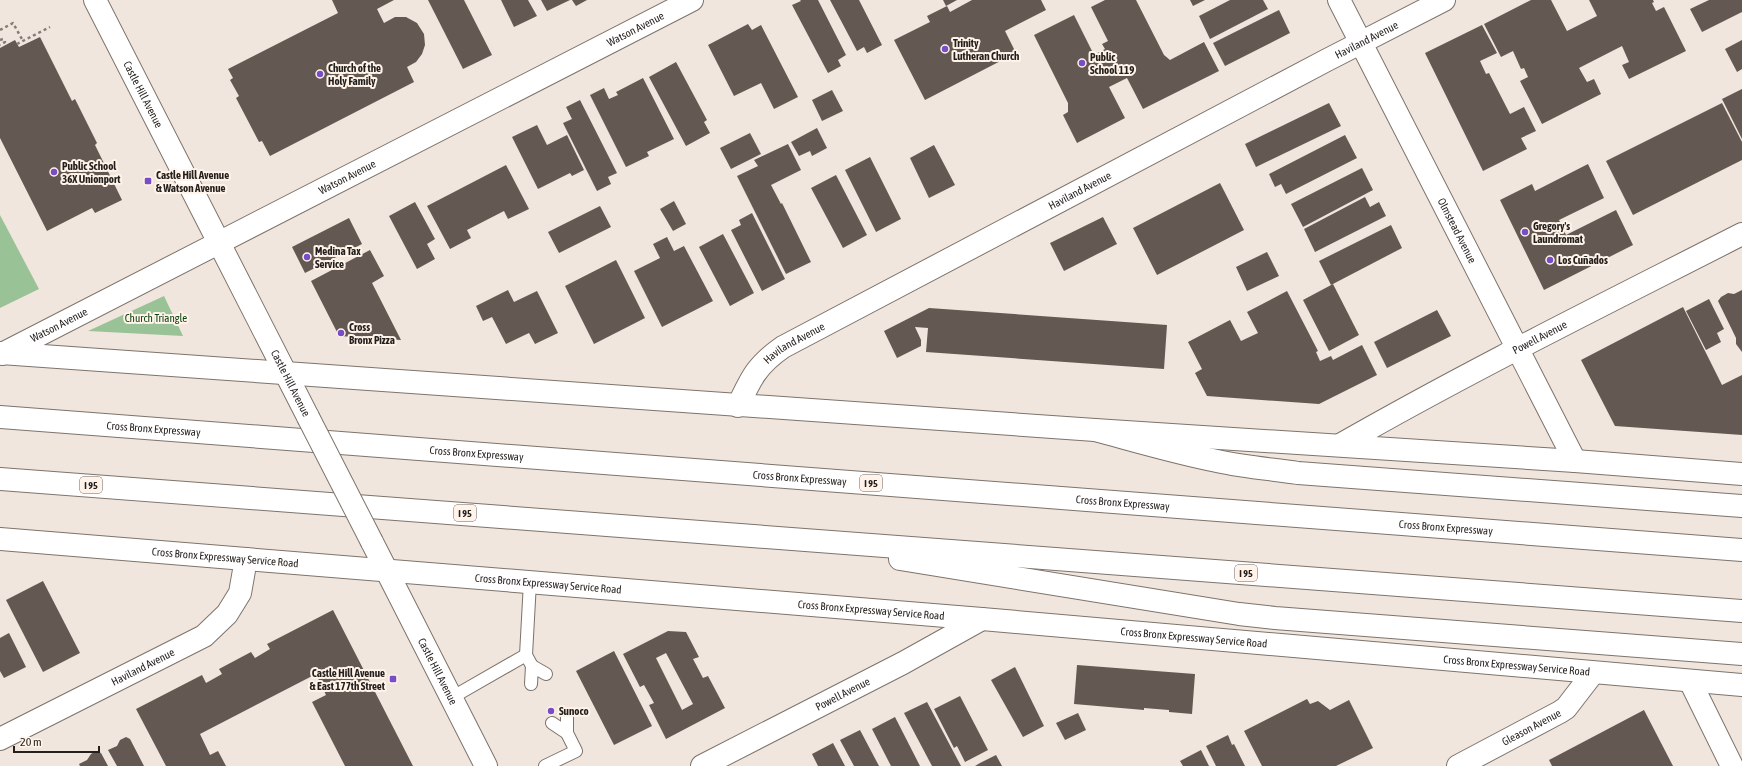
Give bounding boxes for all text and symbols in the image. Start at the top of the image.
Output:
street label: Watson Avenue [605,9,666,49]
street label: Haviland Avenue [1333,19,1400,61]
place label: Trinity Lutheran Church [953,37,1019,62]
marker: Trinity Lutheran Church [940,44,950,54]
place label: Public School 119 [1090,51,1134,76]
marker: Public School 119 [1077,58,1087,68]
street label: Castle Hill Avenue [121,59,165,130]
place label: Church of the Holy Family [328,62,381,87]
marker: Church of the Holy Family [315,69,325,79]
street label: Watson Avenue [317,157,378,196]
place label: Public School 36X Unionport [62,160,121,185]
marker: Public School 36X Unionport [49,167,59,177]
place label: Castle Hill Avenue & Watson Avenue [156,169,229,194]
street label: Haviland Avenue [1046,169,1113,212]
marker: Castle Hill Avenue & Watson Avenue [143,176,153,186]
street label: Olmstead Avenue [1435,196,1479,265]
place label: Gregory's Laundromat [1533,220,1584,245]
marker: Gregory's Laundromat [1520,227,1530,237]
place label: Medina Tax Service [315,245,361,270]
marker: Medina Tax Service [302,252,312,262]
place label: Los Cuñados [1558,254,1608,266]
marker: Los Cuñados [1545,255,1555,265]
street label: Watson Avenue [28,305,89,344]
park label: Church Triangle [125,312,187,324]
street label: Powell Avenue [1510,318,1569,356]
street label: Haviland Avenue [761,320,827,366]
place label: Cross Bronx Pizza [349,321,395,346]
marker: Cross Bronx Pizza [336,328,346,338]
street label: Castle Hill Avenue [269,348,313,418]
street label: Cross Bronx Expressway [106,419,201,438]
street label: Cross Bronx Expressway [429,444,524,463]
street label: Cross Bronx Expressway [752,468,848,488]
road number: I 95 [860,475,882,491]
road number: I 95 [80,477,102,493]
street label: Cross Bronx Expressway [1075,493,1171,512]
road number: I 95 [454,505,476,521]
street label: Cross Bronx Expressway [1398,518,1494,537]
street label: Cross Bronx Expressway Service Road [151,545,299,569]
road number: I 95 [1235,565,1257,581]
street label: Cross Bronx Expressway Service Road [474,572,622,596]
street label: Cross Bronx Expressway Service Road [797,598,945,622]
street label: Cross Bronx Expressway Service Road [1120,625,1268,650]
street label: Castle Hill Avenue [416,636,460,707]
street label: Haviland Avenue [109,646,176,688]
street label: Cross Bronx Expressway Service Road [1443,653,1591,678]
place label: Castle Hill Avenue & East 177th Street [310,667,386,692]
marker: Castle Hill Avenue & East 177th Street [388,674,398,684]
street label: Powell Avenue [813,675,872,713]
place label: Sunoco [559,705,589,717]
marker: Sunoco [546,706,556,716]
street label: Gleason Avenue [1500,707,1563,748]
scale bar [14,728,99,754]
text: 20 m [20,735,42,749]

